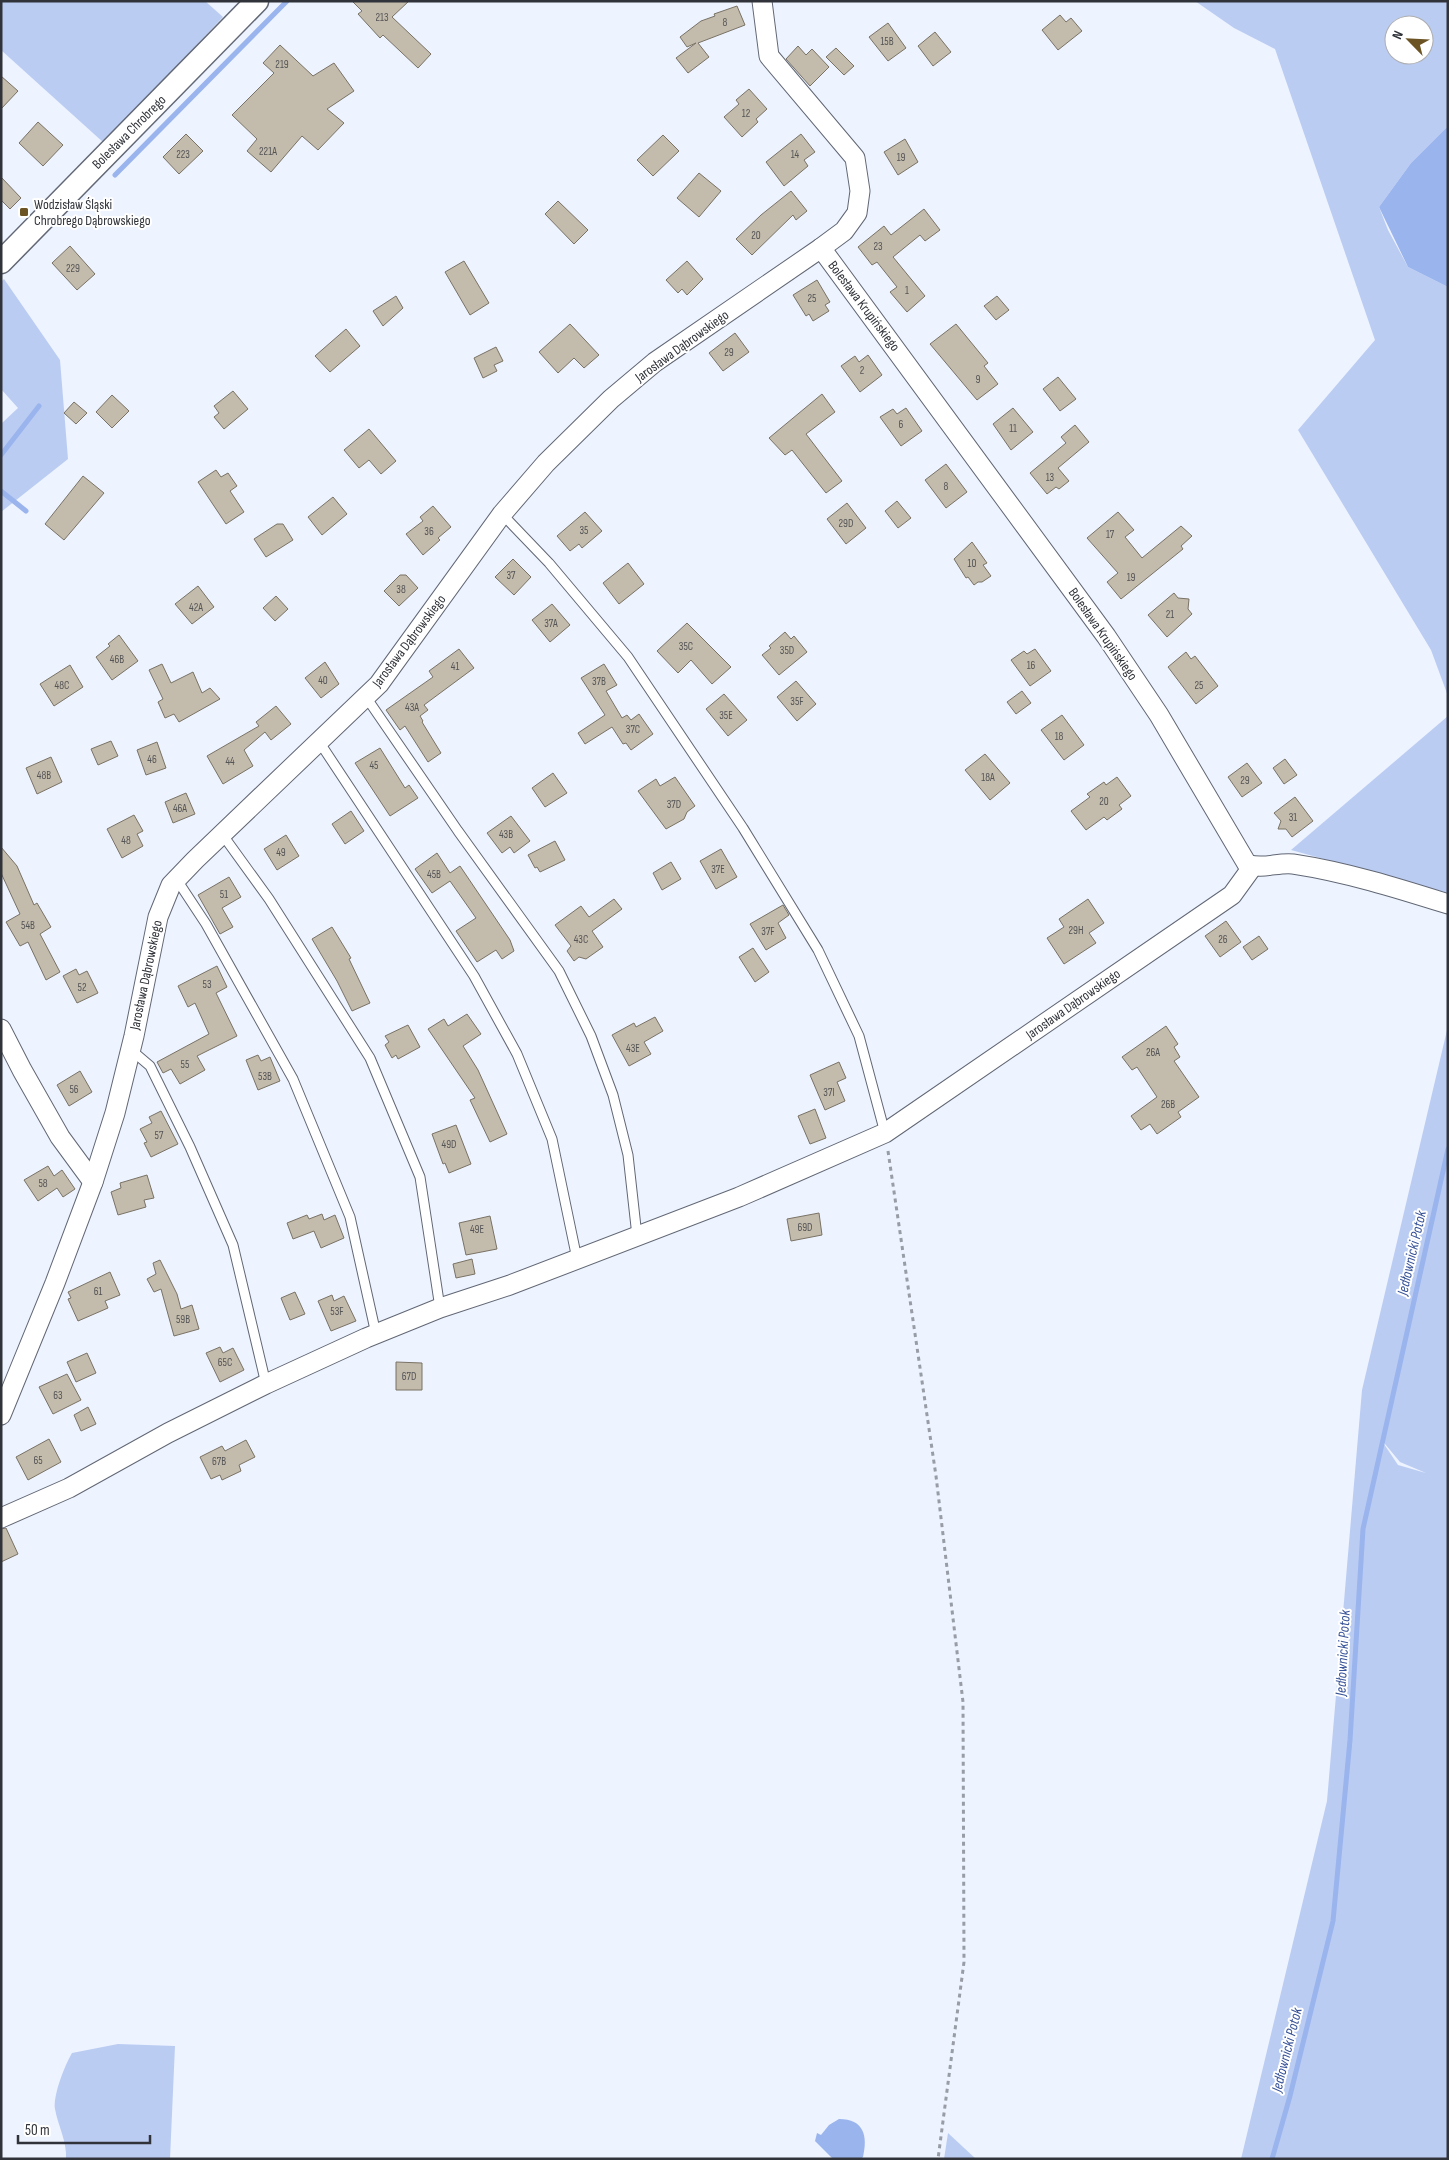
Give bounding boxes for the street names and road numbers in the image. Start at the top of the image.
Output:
street label: Bolesława Chrobrego [89,91,170,172]
street label: Bolesława Krupińskiego [824,257,904,355]
street label: Jarosława Dąbrowskiego [631,306,732,386]
street label: Bolesława Krupińskiego [1065,584,1141,684]
street label: Jarosława Dąbrowskiego [368,591,449,691]
street label: Jarosława Dąbrowskiego [126,919,166,1032]
street label: Jarosława Dąbrowskiego [1022,965,1124,1044]

